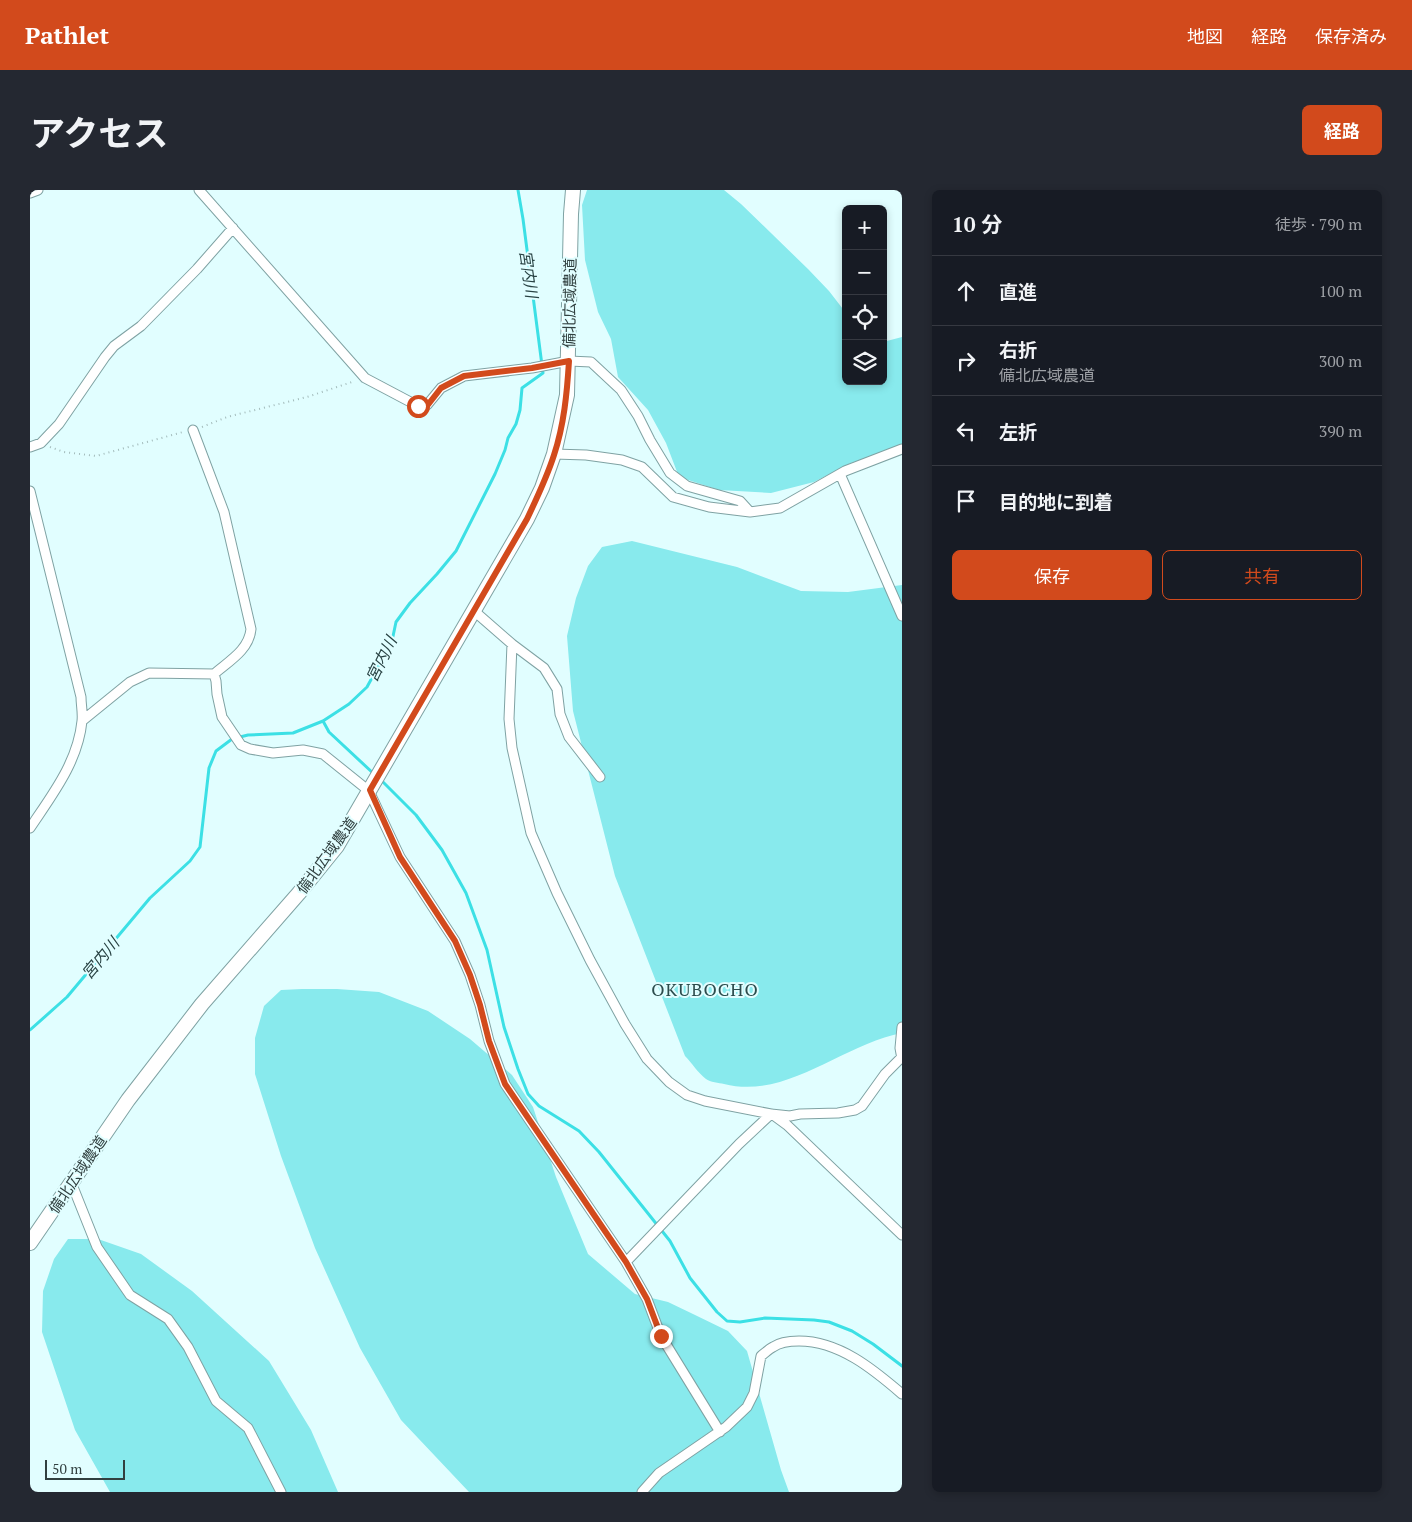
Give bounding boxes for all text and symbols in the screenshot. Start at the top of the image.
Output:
text: Pathlet [25,19,109,51]
text: 地図 [1187,24,1223,48]
text: 経路 [1251,24,1287,48]
text: 保存済み [1315,24,1387,48]
button: 経路 [1302,105,1382,155]
text: アクセス [30,110,168,156]
map controls [842,205,887,385]
button: + [842,205,887,250]
text: 10 分 [952,210,1002,238]
text: 徒歩 · 790 m [1275,213,1362,235]
water label: 宮内川 [515,249,544,301]
button: − [842,250,887,295]
street label: 備北広域農道 [558,258,580,348]
icon: ahead [952,277,980,305]
text: 直進 [999,279,1037,304]
text: 100 m [1319,280,1362,302]
button: locate [842,295,887,340]
text: 右折 [999,337,1037,362]
button: layers [842,340,887,385]
icon: right [952,347,980,375]
text: 300 m [1319,350,1362,372]
text: 備北広域農道 [999,364,1095,386]
route start [407,395,430,418]
icon: left [952,417,980,445]
text: 左折 [999,419,1037,444]
text: 390 m [1319,420,1362,442]
icon: arrive [952,487,980,515]
text: 目的地に到着 [999,489,1113,514]
button: 保存 [952,550,1152,600]
button: 共有 [1162,550,1362,600]
water label: 宮内川 [361,631,402,685]
street label: 備北広域農道 [291,813,361,897]
water label: 宮内川 [76,931,125,983]
district label: OKUBOCHO [651,977,759,1001]
street label: 備北広域農道 [44,1131,110,1217]
route end [650,1325,673,1348]
scale bar [45,1457,125,1480]
text: 50 m [52,1459,82,1478]

